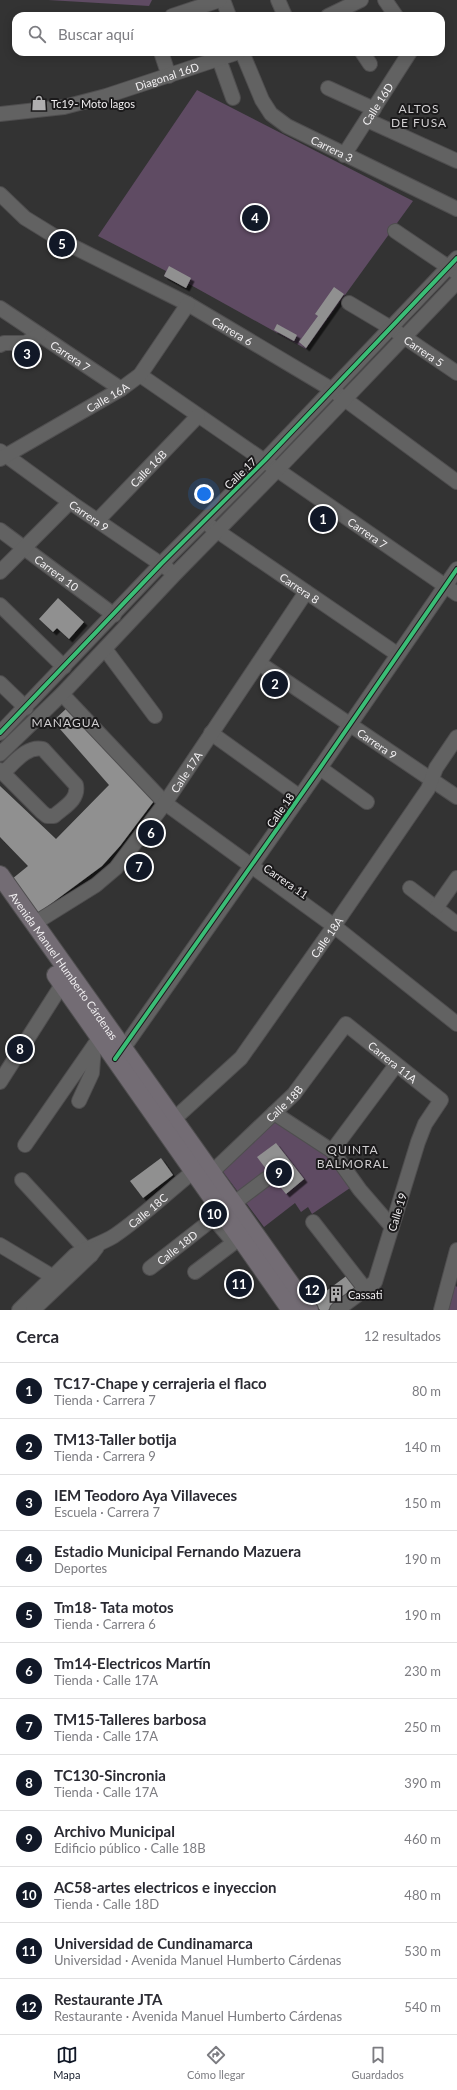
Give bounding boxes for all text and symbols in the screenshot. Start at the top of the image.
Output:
search box [12,12,445,56]
icon: search [26,23,48,45]
text: Buscar aquí [58,25,134,43]
street label: Diagonal 16D [133,59,201,92]
street label: Calle 16D [359,80,395,127]
shop icon: Tc19- Moto lagos [30,94,48,112]
place label: Tc19- Moto lagos [51,97,135,110]
district label: ALTOS DE FUSA [391,101,447,130]
street label: Carrera 3 [309,132,355,164]
pin: 4 [242,203,268,233]
pin: 5 [49,229,75,259]
street label: Carrera 6 [210,313,255,348]
street label: Carrera 5 [402,333,446,369]
street label: Carrera 7 [48,337,93,373]
pin: 3 [14,339,40,369]
street label: Calle 16A [84,379,131,414]
street label: Calle 16B [127,447,169,489]
street label: Calle 17 [221,455,259,491]
your location [194,484,214,504]
street label: Carrera 9 [67,497,112,533]
pin: 1 [310,504,336,534]
street label: Carrera 7 [346,514,390,551]
street label: Carrera 10 [32,552,82,593]
street label: Carrera 8 [278,569,322,606]
pin: 2 [262,669,288,699]
district label: MANAGUA [32,715,100,730]
street label: Carrera 9 [355,725,400,761]
street label: Calle 17A [167,748,205,795]
street label: Calle 18 [263,790,297,830]
pin: 6 [138,818,164,848]
pin: 7 [126,852,152,882]
street label: Carrera 11 [261,861,311,901]
street label: Avenida Manuel Humberto Cárdenas [7,889,121,1042]
street label: Calle 18A [307,914,345,960]
pin: 8 [7,1034,33,1064]
street label: Carrera 11A [366,1038,420,1085]
street label: Calle 18B [263,1082,305,1124]
district label: QUINTA BALMORAL [317,1142,389,1171]
pin: 9 [266,1158,292,1188]
street label: Calle 18C [125,1190,170,1230]
street label: Calle 19 [385,1191,409,1233]
pin: 10 [201,1199,227,1229]
street label: Calle 18D [154,1227,200,1267]
pin: 11 [226,1269,252,1299]
pin: 12 [299,1275,325,1305]
building icon: Cassati [327,1285,345,1303]
place label: Cassati [348,1288,383,1301]
text: Cerca [16,1326,59,1347]
text: 12 resultados [364,1328,441,1344]
text: TC17-Chape y cerrajeria el flaco [54,1374,267,1392]
text: 1 [25,1383,33,1399]
text: 80 m [412,1383,441,1399]
text: Tienda · Carrera 7 [54,1392,156,1408]
text: TM13-Taller botija [54,1430,177,1448]
text: 2 [25,1439,33,1455]
text: 140 m [404,1439,441,1455]
text: Tienda · Carrera 9 [54,1448,156,1464]
text: IEM Teodoro Aya Villaveces [54,1486,237,1504]
text: 3 [25,1495,33,1511]
text: 150 m [404,1495,441,1511]
text: Escuela · Carrera 7 [54,1504,160,1520]
text: Estadio Municipal Fernando Mazuera [54,1542,301,1560]
text: 4 [25,1551,33,1567]
text: 190 m [404,1551,441,1567]
text: Deportes [54,1560,107,1576]
text: Tm18- Tata motos [54,1598,174,1616]
text: 5 [25,1607,33,1623]
text: 190 m [404,1607,441,1623]
text: Tienda · Carrera 6 [54,1616,156,1632]
text: Tm14-Electricos Martín [54,1654,211,1672]
text: 6 [25,1663,33,1679]
text: 230 m [404,1663,441,1679]
text: Tienda · Calle 17A [54,1672,158,1688]
text: TM15-Talleres barbosa [54,1710,206,1728]
text: 7 [25,1719,33,1735]
text: 250 m [404,1719,441,1735]
text: Tienda · Calle 17A [54,1728,158,1744]
text: TC130-Sincronia [54,1766,166,1784]
text: 8 [25,1775,33,1791]
text: 390 m [404,1775,441,1791]
text: Tienda · Calle 17A [54,1784,158,1800]
text: Archivo Municipal [54,1822,175,1840]
text: 9 [25,1831,33,1847]
text: 460 m [404,1831,441,1847]
text: Edificio público · Calle 18B [54,1840,206,1856]
text: AC58-artes electricos e inyeccion [54,1878,277,1896]
text: 10 [21,1887,37,1903]
text: 480 m [404,1887,441,1903]
text: Tienda · Calle 18D [54,1896,159,1912]
text: Universidad de Cundinamarca [54,1934,253,1952]
text: 11 [21,1943,37,1959]
text: 530 m [404,1943,441,1959]
text: Universidad · Avenida Manuel Humberto Cárdenas [54,1952,341,1968]
text: Restaurante JTA [54,1990,162,2008]
text: 12 [21,1999,37,2015]
text: 540 m [404,1999,441,2015]
text: Restaurante · Avenida Manuel Humberto Cárdenas [54,2008,342,2024]
tab: Mapa [53,2044,80,2081]
tab: Cómo llegar [187,2044,245,2081]
tab: Guardados [352,2044,404,2081]

